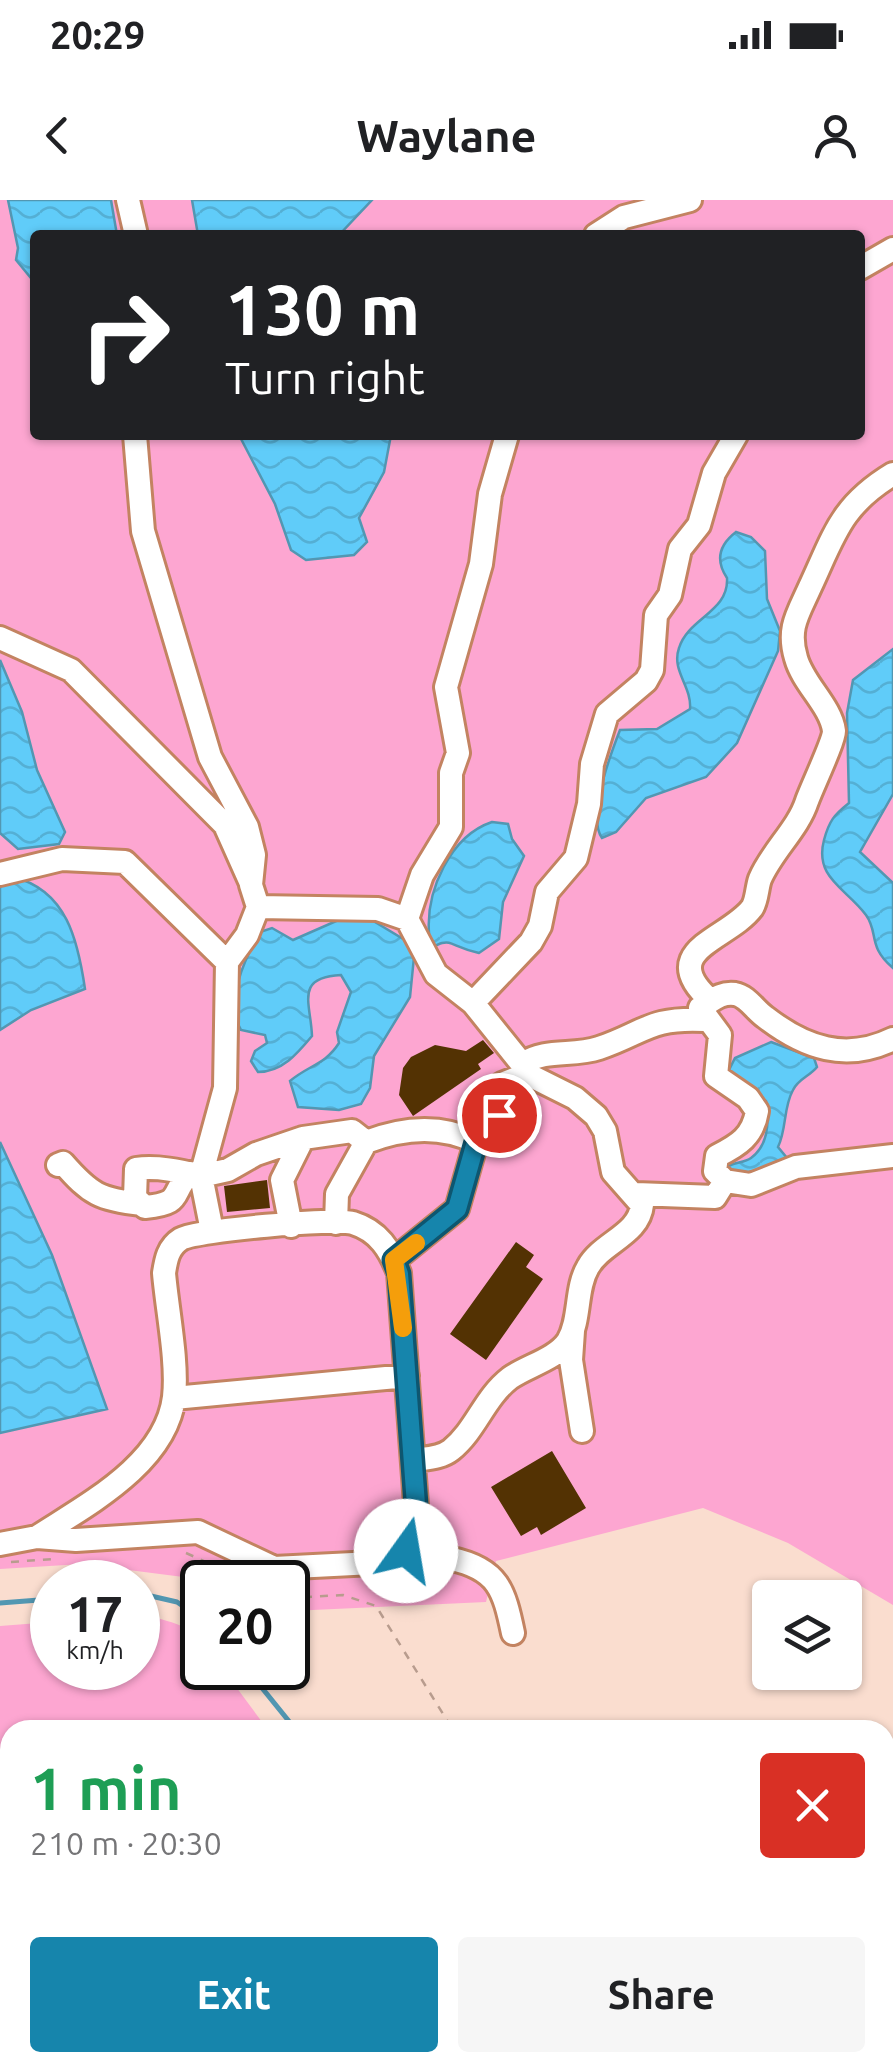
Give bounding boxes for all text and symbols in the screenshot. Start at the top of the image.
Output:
text: 20:29 [50,14,145,56]
icon: back [30,108,85,163]
icon: person [808,108,863,163]
text: Waylane [357,110,536,161]
icon: right [60,270,190,400]
text: 130 m [225,270,420,348]
text: Turn right [225,352,425,403]
pin [457,1073,542,1158]
icon: arrive [472,1088,527,1143]
position arrow [354,1499,458,1603]
speed limit sign: 20 [180,1560,310,1690]
map controls [752,1580,862,1690]
button: layers [752,1580,862,1690]
text: 17 [67,1585,123,1641]
text: km/h [66,1636,124,1664]
button: close [760,1753,865,1858]
text: 1 min [30,1754,182,1821]
text: 210 m · 20:30 [30,1825,222,1861]
button: Exit [30,1937,438,2052]
button: Share [458,1937,865,2052]

